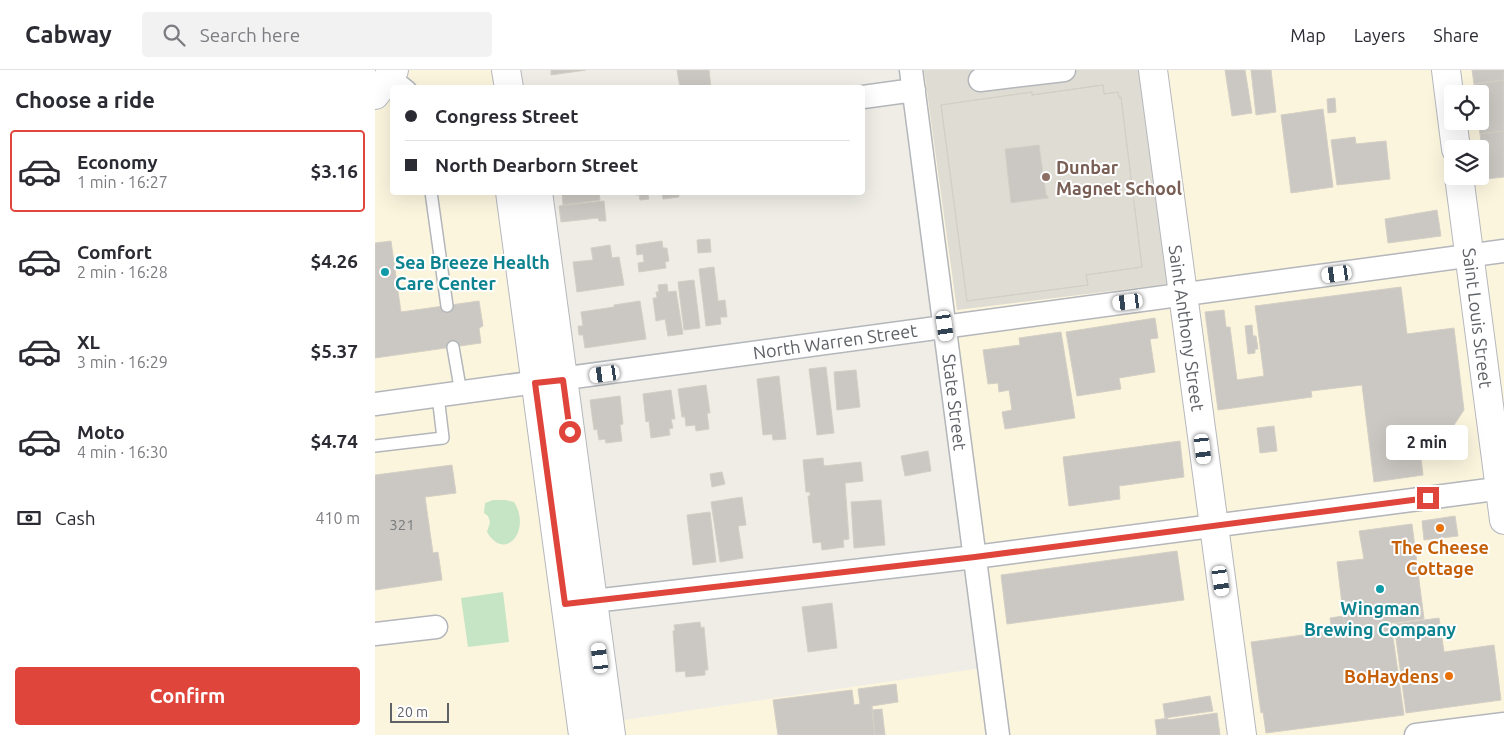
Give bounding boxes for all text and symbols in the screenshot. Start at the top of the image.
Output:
search box [142,12,492,57]
text: Cabway [25,21,112,48]
icon: search [160,21,188,49]
text: Search here [200,24,300,46]
text: Map [1290,25,1326,45]
text: Layers [1354,25,1405,45]
text: Share [1433,25,1479,45]
map controls [1444,85,1489,185]
button: locate [1444,85,1489,130]
text: Choose a ride [15,87,155,112]
text: Congress Street [435,105,578,127]
button: layers [1444,140,1489,185]
icon: car [17,149,62,194]
text: Economy [77,151,158,173]
text: North Dearborn Street [435,154,638,176]
place label: Dunbar Magnet School [1056,157,1183,198]
text: $3.16 [310,160,358,182]
marker: Dunbar Magnet School [1040,171,1052,183]
text: 1 min · 16:27 [77,173,168,191]
icon: car [17,239,62,284]
text: Comfort [77,241,152,263]
street label: Saint Anthony Street [1165,244,1209,412]
street label: Saint Louis Street [1459,247,1497,389]
text: $4.26 [310,250,358,272]
place label: Sea Breeze Health Care Center [395,252,550,293]
text: 2 min · 16:28 [77,263,168,281]
car [1321,264,1352,284]
marker: Sea Breeze Health Care Center [379,266,391,278]
car [1112,293,1143,311]
car [935,310,954,342]
street label: North Warren Street [752,320,918,362]
icon: car [17,329,62,374]
text: XL [77,331,100,353]
text: $5.37 [310,340,358,362]
text: 3 min · 16:29 [77,353,168,371]
street label: State Street [939,353,971,451]
car [589,364,620,384]
icon: car [17,419,62,464]
text: Moto [77,421,125,443]
route start [559,421,581,443]
callout: 2 min [1387,426,1469,460]
text: $4.74 [310,430,358,452]
car [1193,433,1212,465]
text: 2 min [1407,433,1447,451]
text: 4 min · 16:30 [77,443,168,461]
route end [1417,487,1439,509]
icon: cash [15,504,43,532]
text: Cash [55,507,96,529]
text: 410 m [315,509,360,527]
house number: 321 [389,516,415,533]
marker: The Cheese Cottage [1434,522,1446,534]
place label: The Cheese Cottage [1391,537,1489,578]
car [1211,565,1230,597]
marker: Wingman Brewing Company [1374,583,1386,595]
place label: Wingman Brewing Company [1304,598,1456,639]
car [590,642,609,674]
place label: BoHaydens [1344,666,1439,686]
button: Confirm [15,667,360,725]
marker: BoHaydens [1443,670,1455,682]
scale bar [390,700,449,723]
text: 20 m [397,704,428,720]

